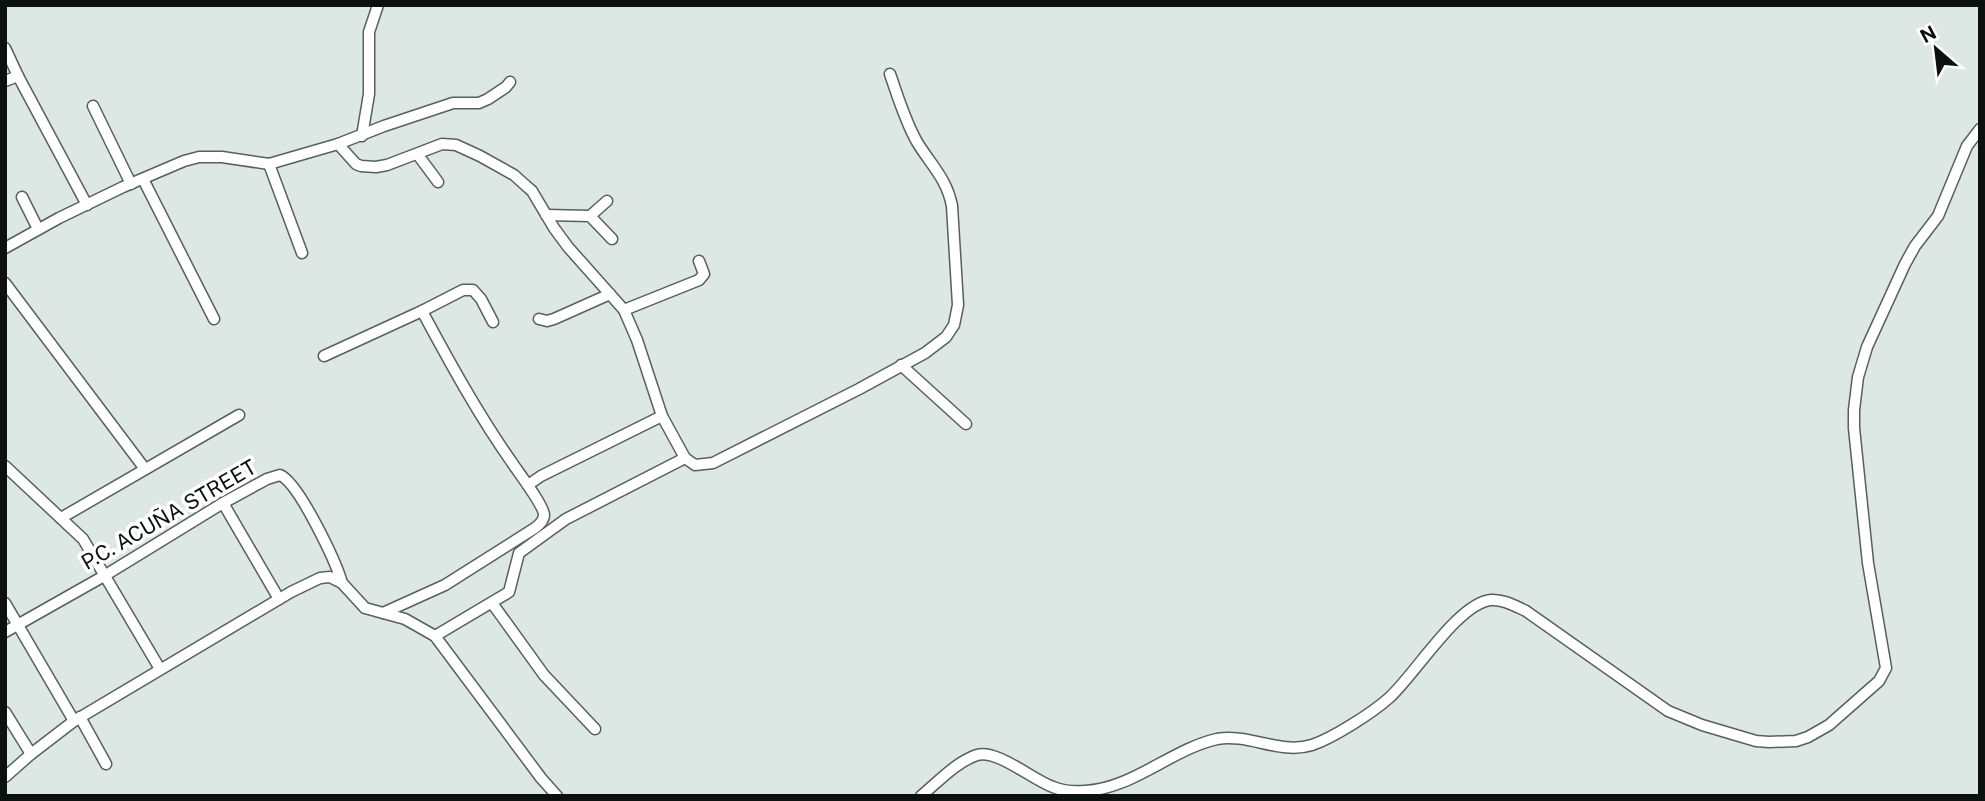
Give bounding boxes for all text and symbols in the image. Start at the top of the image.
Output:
north arrow [1901,14,1971,84]
text: N [1916,21,1940,47]
street label: P.C. ACUÑA STREET [77,454,261,575]

